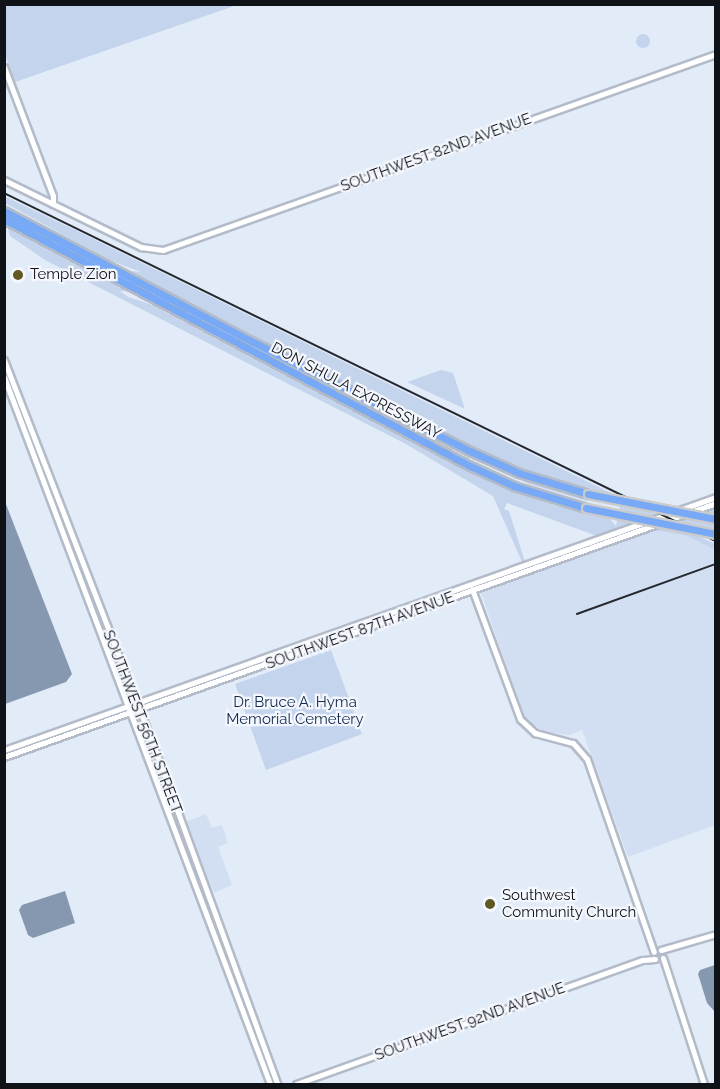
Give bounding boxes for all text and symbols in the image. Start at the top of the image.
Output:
street label: SOUTHWEST 82ND AVENUE [338,110,534,196]
place label: Temple Zion [30,266,116,284]
marker: Temple Zion [11,268,25,282]
street label: DON SHULA EXPRESSWAY [268,338,444,444]
street label: SOUTHWEST 87TH AVENUE [263,588,457,674]
street label: SOUTHWEST 56TH STREET [99,628,185,816]
park label: Dr. Bruce A. Hyma Memorial Cemetery [226,693,364,728]
place label: Southwest Community Church [502,886,637,921]
marker: Southwest Community Church [483,897,497,911]
street label: SOUTHWEST 92ND AVENUE [372,979,568,1065]

